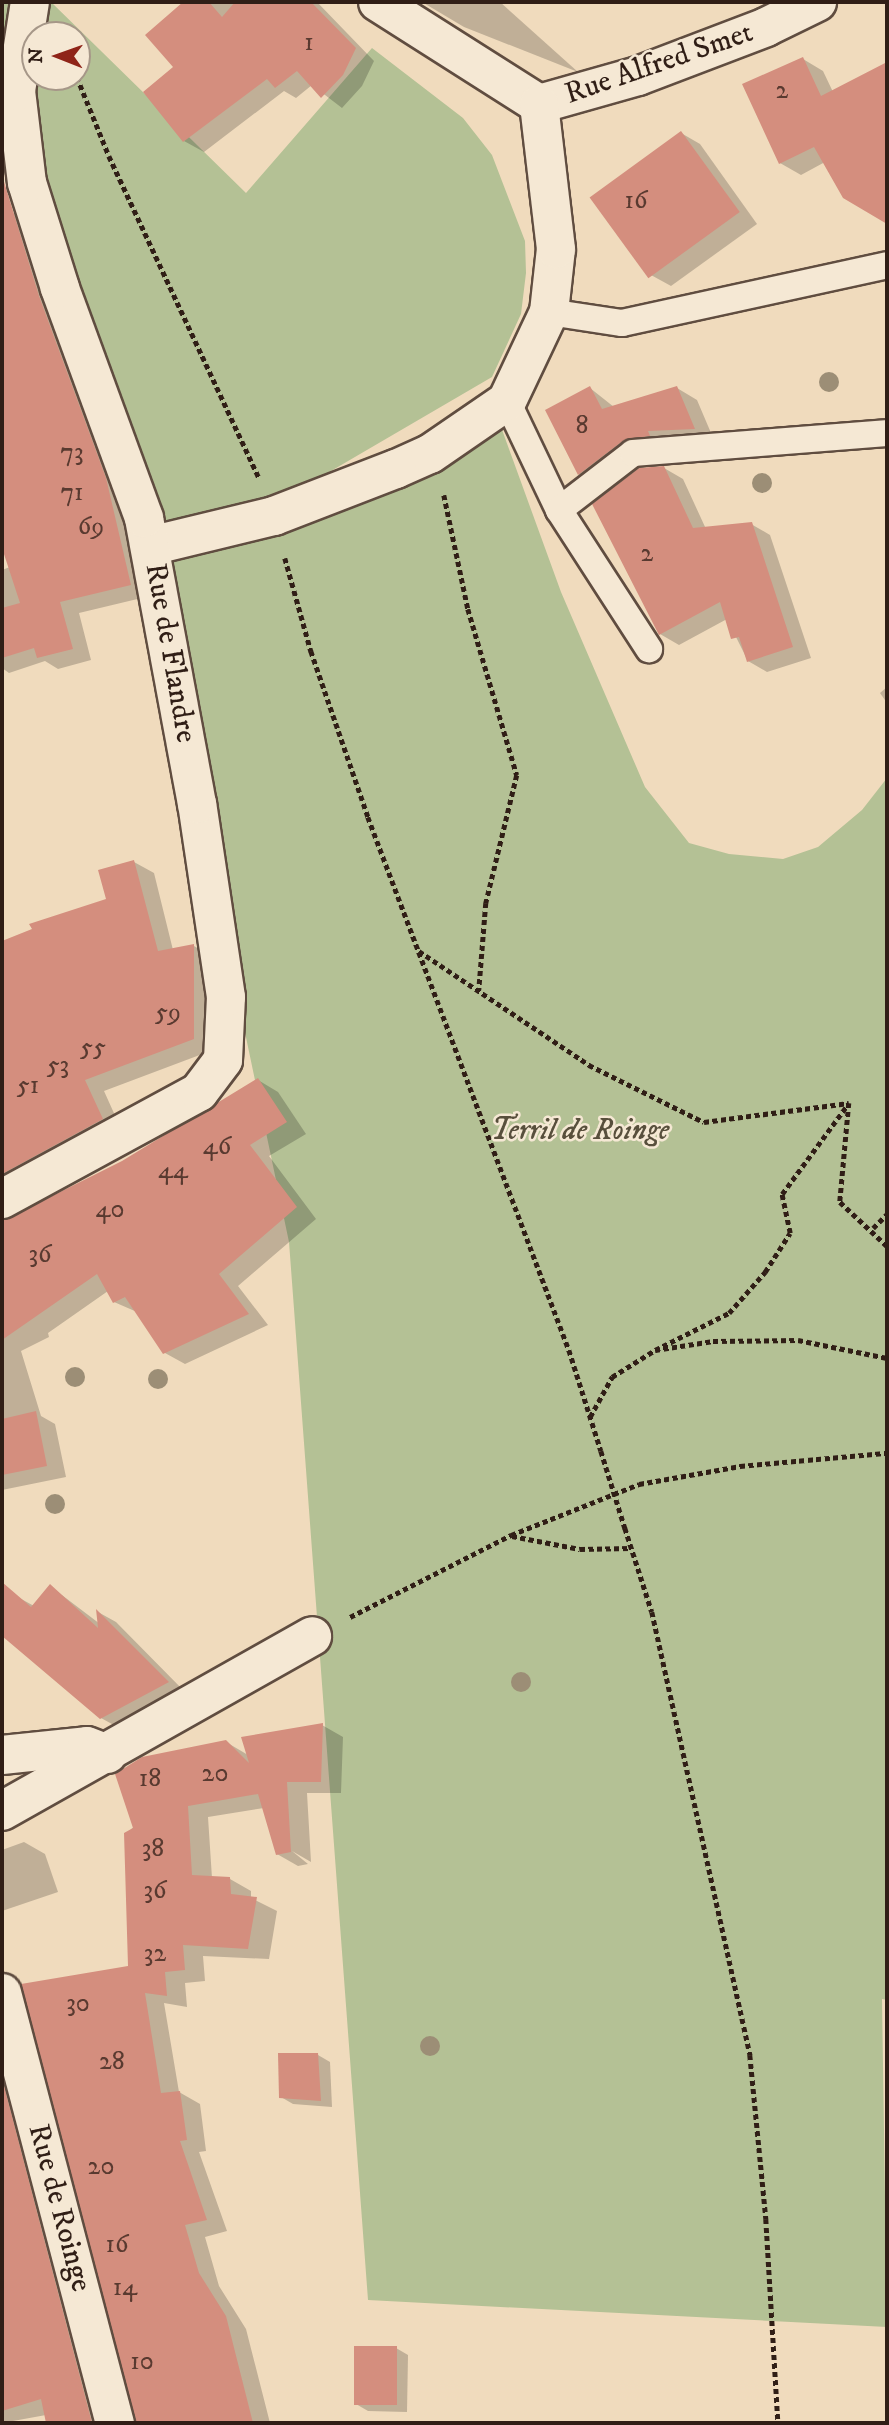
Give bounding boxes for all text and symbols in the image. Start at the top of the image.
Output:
street label: Rue Alfred Smet [560,15,758,113]
north arrow [21,21,91,91]
house number: 1 [304,27,314,59]
text: N [25,48,48,64]
house number: 2 [776,75,788,107]
house number: 16 [625,185,647,217]
house number: 8 [575,410,589,442]
house number: 73 [60,437,84,469]
house number: 71 [60,477,84,509]
house number: 69 [78,511,104,543]
house number: 2 [641,538,653,570]
street label: Rue de Flandre [137,561,203,745]
house number: 59 [155,997,181,1029]
house number: 55 [80,1032,106,1064]
house number: 53 [47,1050,69,1082]
house number: 51 [17,1070,39,1102]
park label: Terril de Roinge [491,1113,669,1149]
house number: 46 [203,1131,231,1163]
house number: 44 [158,1155,188,1187]
house number: 40 [96,1194,124,1226]
house number: 36 [28,1239,52,1271]
house number: 20 [202,1758,228,1790]
house number: 18 [139,1763,161,1795]
house number: 38 [142,1833,164,1865]
house number: 36 [143,1875,167,1907]
house number: 32 [144,1938,166,1970]
house number: 30 [66,1988,90,2020]
house number: 28 [99,2046,125,2078]
street label: Rue de Roinge [19,2120,99,2296]
house number: 20 [88,2151,114,2183]
house number: 16 [106,2229,128,2261]
house number: 14 [113,2272,137,2304]
house number: 10 [130,2346,154,2378]

